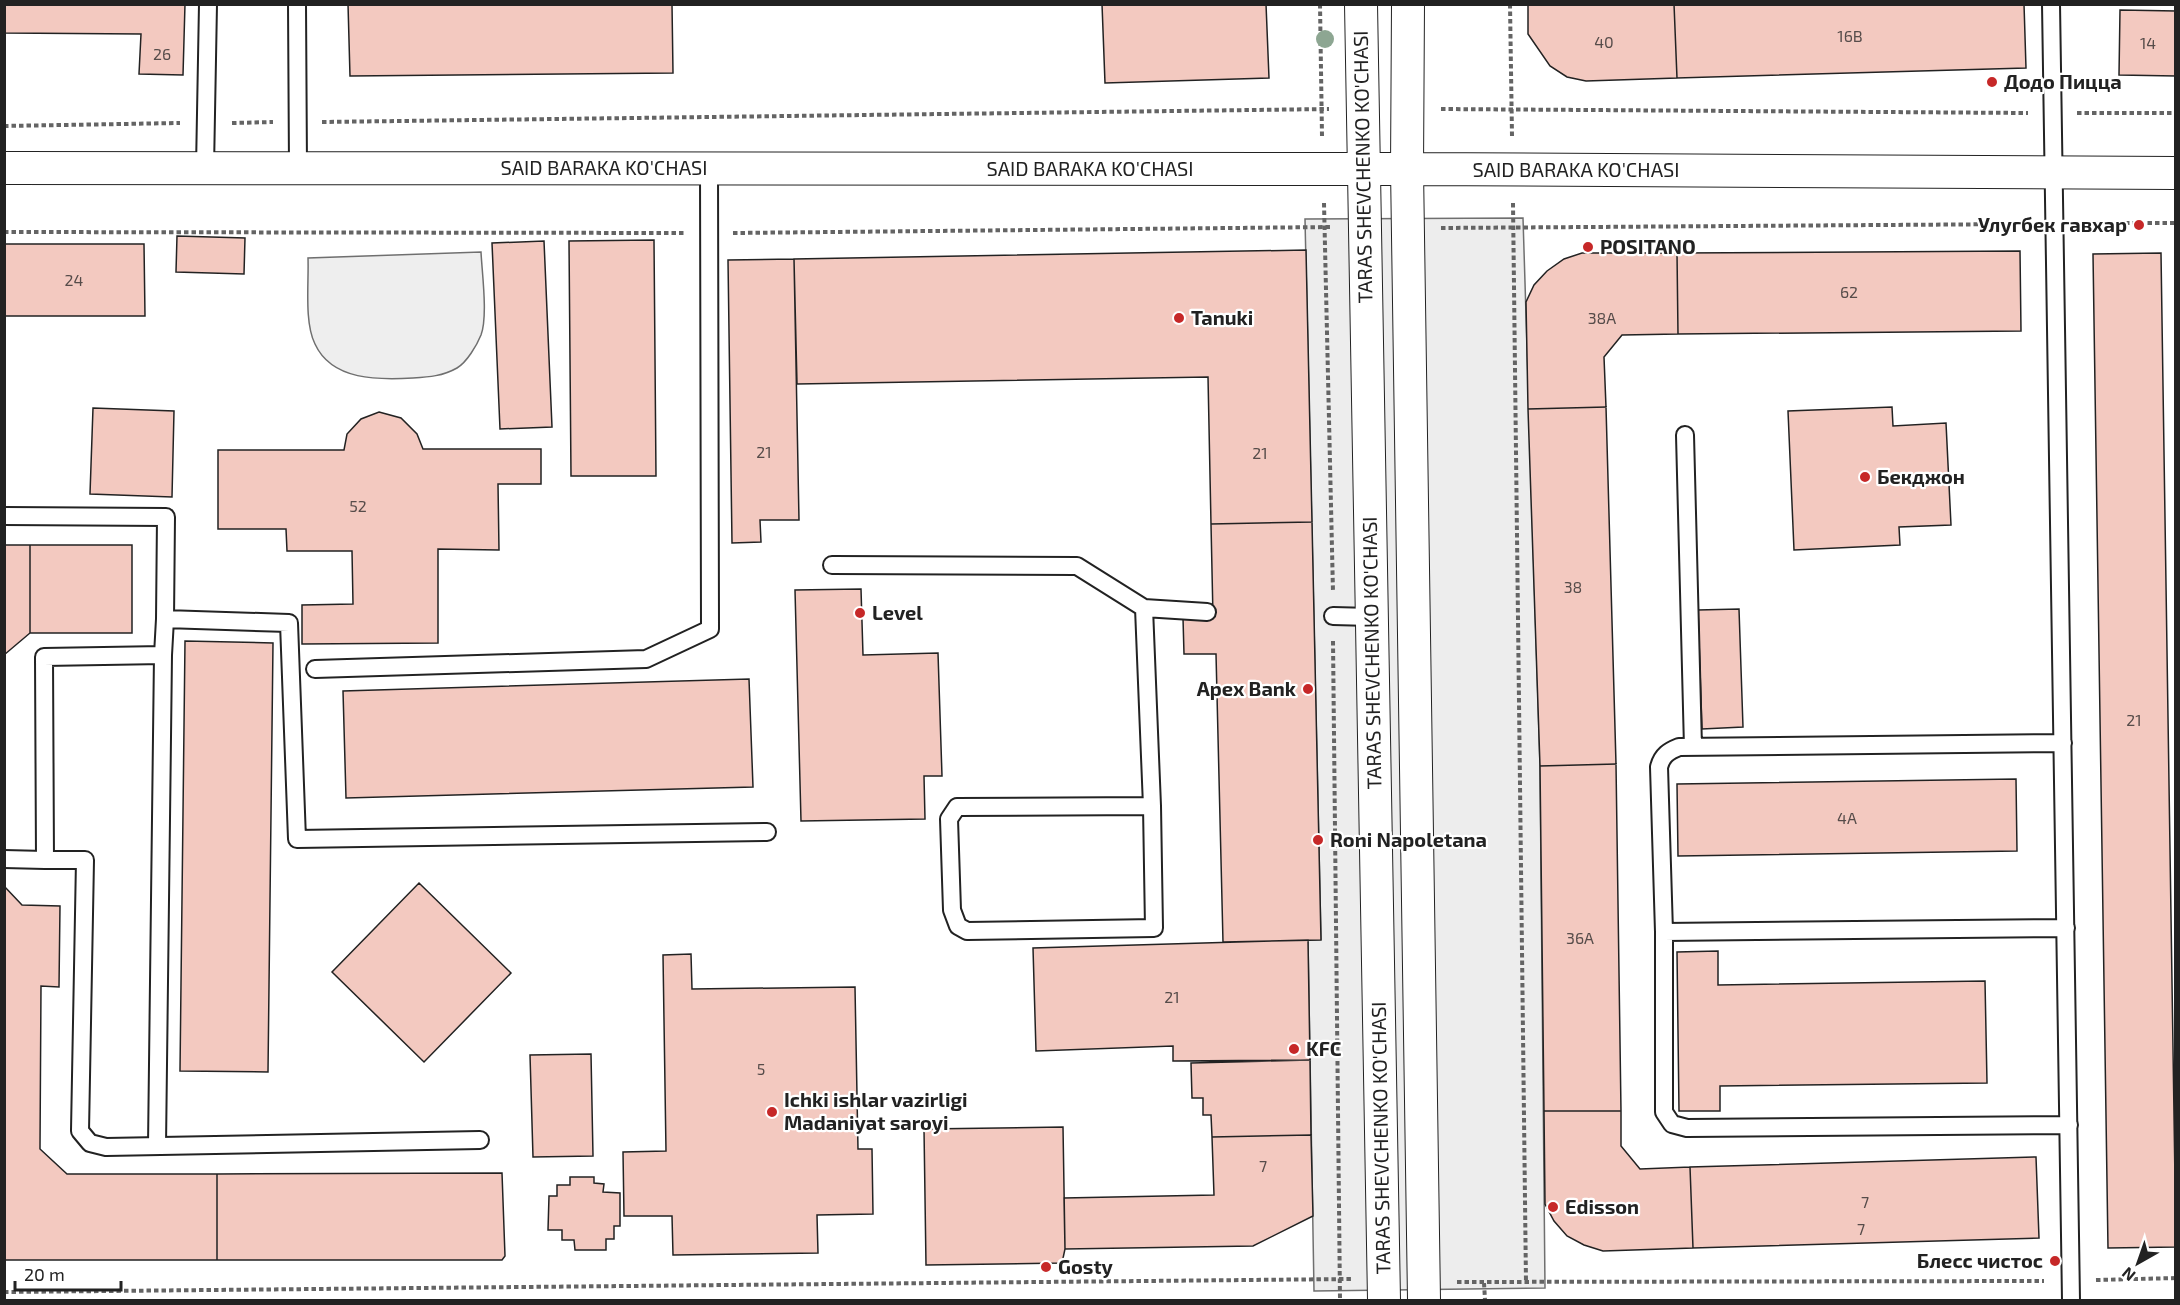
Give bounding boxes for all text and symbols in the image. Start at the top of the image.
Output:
house number: 16B [1837,26,1863,45]
street label: TARAS SHEVCHENKO KO'CHASI [1348,30,1376,304]
house number: 40 [1594,32,1614,51]
house number: 14 [2140,33,2156,52]
house number: 26 [153,44,171,63]
place label: Додо Пицца [2004,69,2122,93]
marker: Додо Пицца [1985,75,1999,89]
street label: SAID BARAKA KO'CHASI [500,155,708,179]
street label: SAID BARAKA KO'CHASI [986,156,1194,180]
street label: SAID BARAKA KO'CHASI [1472,157,1680,181]
place label: Улугбек гавхар [1978,212,2127,236]
marker: Улугбек гавхар [2132,218,2146,232]
place label: POSITANO [1600,234,1696,258]
marker: POSITANO [1581,240,1595,254]
house number: 24 [65,270,84,289]
house number: 62 [1840,282,1858,301]
place label: Tanuki [1191,305,1253,329]
house number: 38A [1588,308,1616,327]
marker: Tanuki [1172,311,1186,325]
house number: 21 [756,442,772,461]
house number: 21 [1252,443,1268,462]
place label: Бекджон [1877,464,1965,488]
marker: Бекджон [1858,470,1872,484]
house number: 52 [349,496,367,515]
street label: TARAS SHEVCHENKO KO'CHASI [1357,516,1385,790]
house number: 38 [1564,577,1582,596]
place label: Level [872,600,923,624]
marker: Level [853,606,867,620]
place label: Apex Bank [1197,676,1297,700]
marker: Apex Bank [1301,682,1315,696]
house number: 21 [2126,710,2142,729]
house number: 4А [1837,808,1857,827]
place label: Roni Napoletana [1330,827,1487,851]
marker: Roni Napoletana [1311,833,1325,847]
house number: 36A [1566,928,1594,947]
house number: 21 [1164,987,1180,1006]
street label: TARAS SHEVCHENKO KO'CHASI [1366,1001,1394,1275]
place label: KFC [1306,1036,1342,1060]
marker: KFC [1287,1042,1301,1056]
house number: 5 [757,1059,765,1078]
place label: Ichki ishlar vazirligi Madaniyat saroyi [784,1087,968,1135]
marker: Ichki ishlar vazirligi Madaniyat saroyi [765,1105,779,1119]
house number: 7 [1259,1156,1267,1175]
house number: 7 [1861,1192,1869,1211]
place label: Edisson [1565,1194,1639,1218]
marker: Edisson [1546,1200,1560,1214]
house number: 7 [1857,1219,1865,1238]
north arrow [2108,1233,2168,1293]
place label: Блесс чистос [1917,1248,2043,1272]
scale bar [15,1254,122,1292]
place label: Gosty [1058,1254,1114,1279]
marker: Блесс чистос [2048,1254,2062,1268]
marker: Gosty [1039,1260,1053,1274]
text: 20 m [24,1263,65,1285]
text: N [2118,1264,2139,1286]

